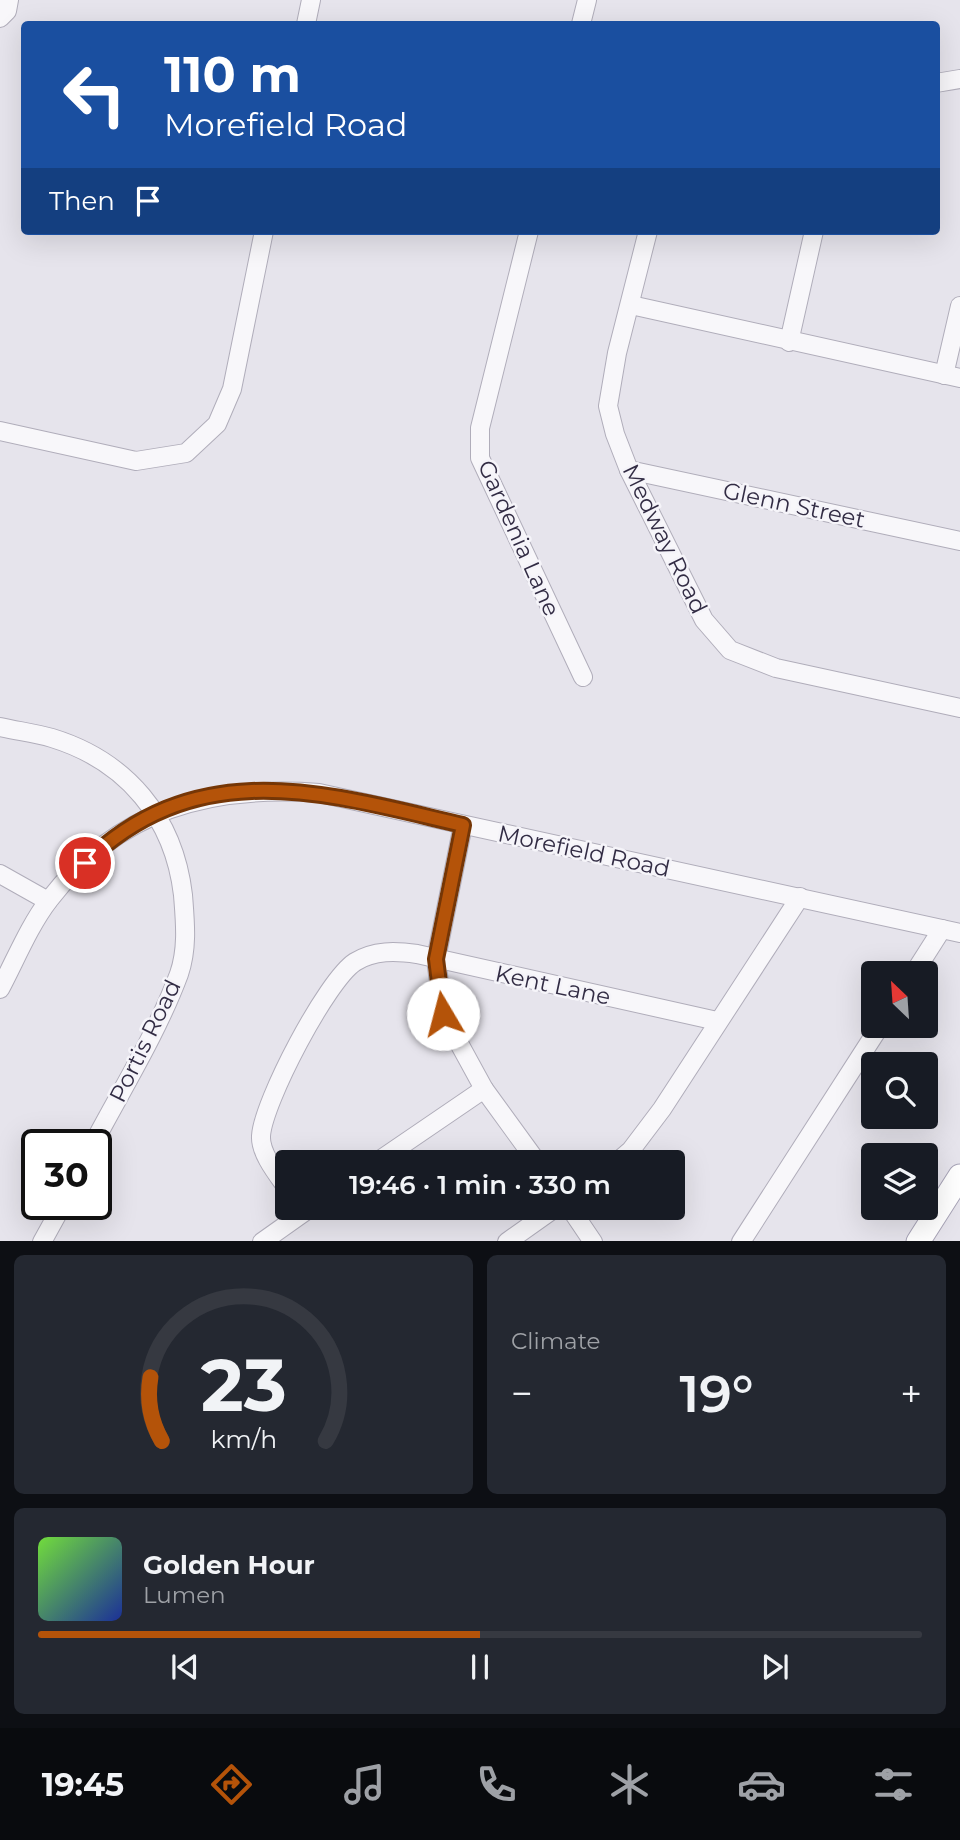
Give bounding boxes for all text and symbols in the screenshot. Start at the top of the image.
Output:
text: 110 m [164,45,301,104]
icon: left [49,49,140,140]
text: Morefield Road [164,105,408,144]
icon: arrive [129,182,167,220]
text: Then [49,185,115,217]
street label: Gardenia Lane [472,456,566,620]
street label: Medway Road [617,460,713,618]
street label: Glenn Street [720,476,868,534]
street label: Morefield Road [495,819,673,883]
pin [55,833,115,893]
icon: arrive [66,844,104,882]
street label: Kent Lane [493,959,613,1011]
north arrow [861,961,938,1038]
map controls [861,961,938,1220]
street label: Portis Road [103,975,187,1107]
position arrow [406,977,480,1051]
button: search [861,1052,938,1129]
speed limit sign: 30 [21,1129,112,1220]
button: layers [861,1143,938,1220]
text: 19:46 · 1 min · 330 m [349,1169,611,1201]
text: Climate [511,1327,600,1355]
text: 23 [200,1341,287,1429]
text: 19° [679,1362,754,1425]
text: − [511,1370,533,1417]
text: + [900,1370,922,1417]
text: km/h [210,1423,277,1453]
text: Golden Hour [143,1549,315,1581]
text: Lumen [143,1581,226,1609]
icon: previous [166,1648,204,1686]
icon: pause [461,1648,499,1686]
icon: next [756,1648,794,1686]
icon: directions [207,1760,256,1809]
icon: music [340,1760,389,1809]
icon: phone [472,1760,521,1809]
icon: climate [605,1760,654,1809]
icon: car [737,1760,786,1809]
icon: filters [869,1760,918,1809]
text: 19:45 [42,1765,124,1804]

